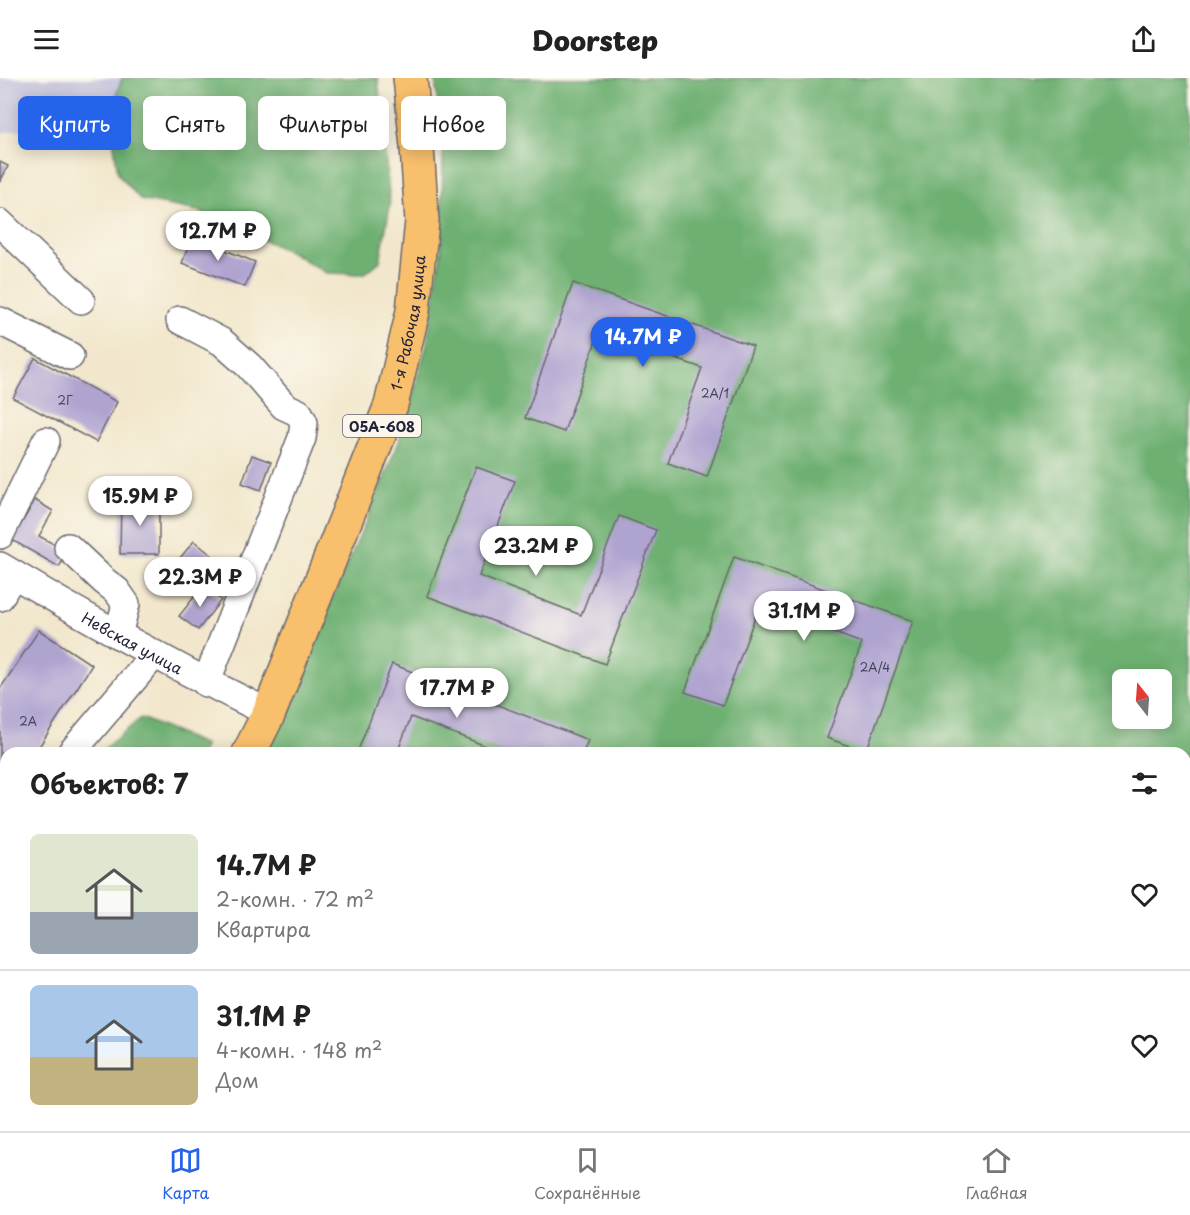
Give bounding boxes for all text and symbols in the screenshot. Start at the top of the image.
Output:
text: Doorstep [532,19,658,60]
icon: menu [30,23,63,56]
icon: share [1127,23,1160,56]
chip: Купить [18,96,131,150]
chip: Снять [143,96,246,150]
chip: Фильтры [258,96,389,150]
chip: Новое [401,96,506,150]
pin: 12.7M ₽ [163,211,273,262]
text: 12.7M ₽ [180,215,256,245]
street label: 1-я Рабочая улица [383,253,430,393]
pin: 14.7M ₽ [588,317,698,368]
text: 14.7M ₽ [604,321,682,351]
house number: 2А/1 [701,384,729,402]
house number: 2Г [57,391,73,409]
road number: 05А-608 [343,415,421,437]
pin: 15.9M ₽ [85,476,195,527]
text: 15.9M ₽ [102,480,178,510]
pin: 23.2M ₽ [481,526,591,577]
text: 23.2M ₽ [494,530,578,560]
pin: 22.3M ₽ [145,557,255,608]
text: 22.3M ₽ [158,561,242,591]
pin: 31.1M ₽ [749,591,859,642]
text: 31.1M ₽ [768,595,840,625]
street label: Невская улица [78,605,188,679]
house number: 2А/4 [860,658,890,676]
pin: 17.7M ₽ [402,668,512,719]
north arrow [1112,669,1172,729]
map controls [1112,669,1172,729]
text: 17.7M ₽ [419,672,495,702]
house number: 2А [19,712,37,730]
text: Объектов: 7 [30,764,188,803]
icon: filters [1128,767,1161,800]
text: 14.7M ₽ [216,845,316,884]
icon: home [78,858,150,930]
icon: heart [1128,878,1161,911]
text: 2-комн. · 72 m² [216,884,374,914]
text: Квартира [216,914,310,944]
text: 31.1M ₽ [216,996,311,1035]
icon: home [78,1009,150,1081]
icon: heart [1128,1029,1161,1062]
text: 4-комн. · 148 m² [216,1035,382,1065]
text: Дом [216,1065,259,1095]
tab: Карта [162,1144,209,1204]
tab: Сохранённые [534,1144,641,1204]
tab: Главная [966,1144,1028,1204]

